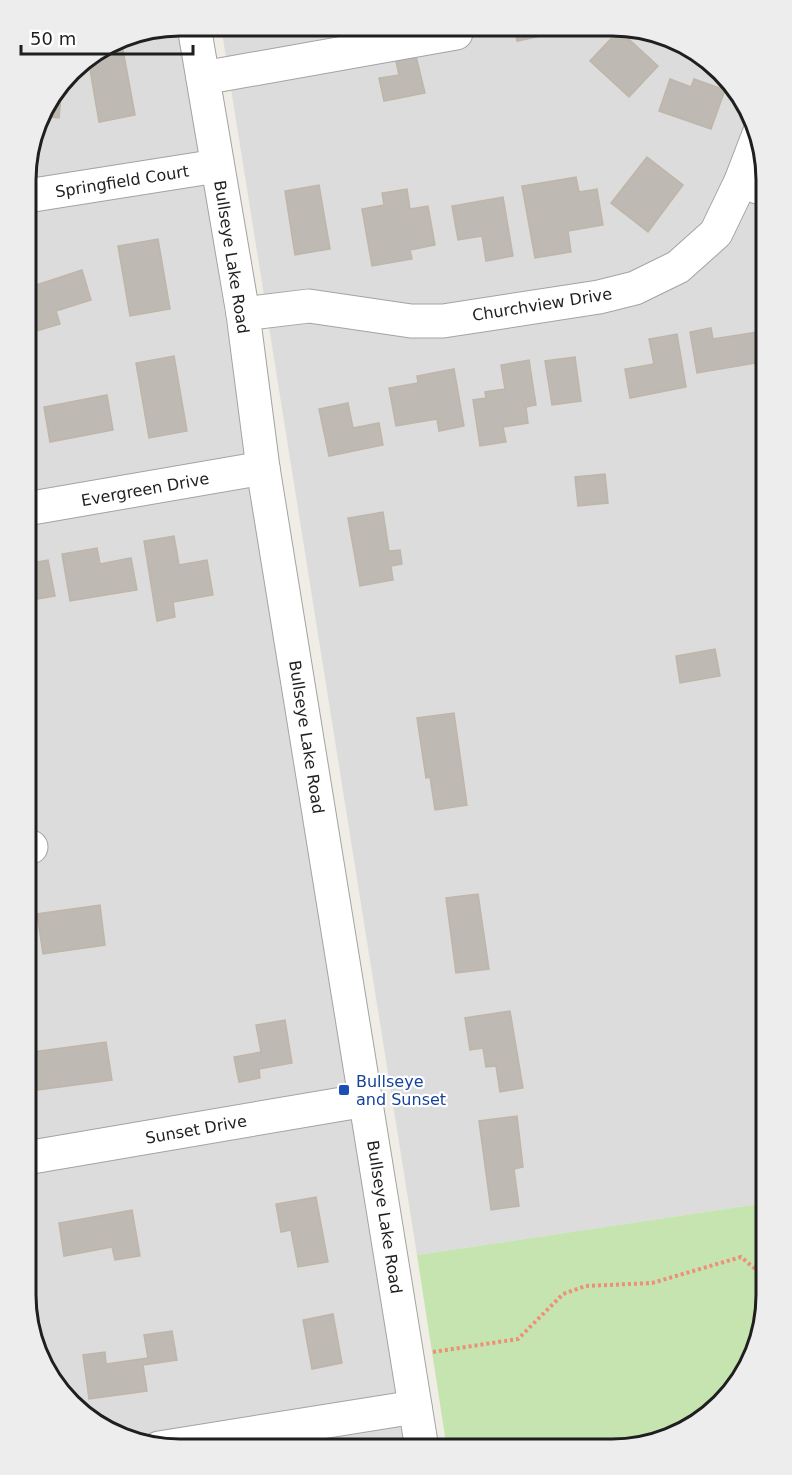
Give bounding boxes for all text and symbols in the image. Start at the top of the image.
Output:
scale bar [21,18,194,56]
text: 50 m [30,28,76,49]
street label: Springfield Court [54,162,190,201]
street label: Bullseye Lake Road [210,179,253,335]
street label: Churchview Drive [471,284,613,325]
street label: Evergreen Drive [80,469,211,510]
street label: Bullseye Lake Road [285,659,328,815]
place label: Bullseye and Sunset [356,1072,446,1109]
marker: Bullseye and Sunset [337,1083,351,1097]
street label: Sunset Drive [144,1111,248,1148]
street label: Bullseye Lake Road [363,1139,406,1295]

